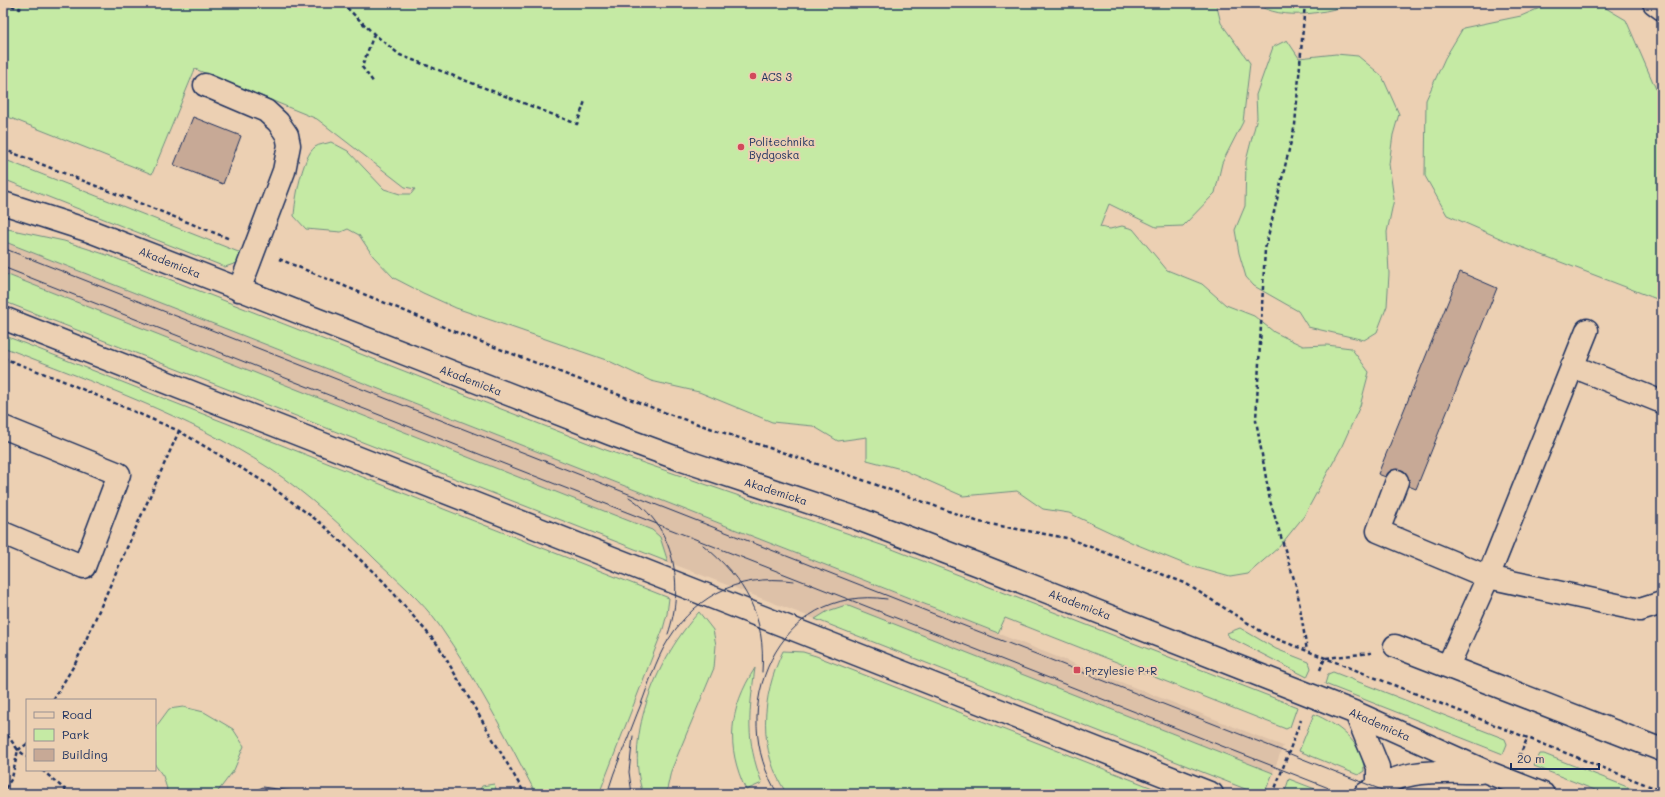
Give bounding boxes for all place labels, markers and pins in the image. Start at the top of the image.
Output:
place label: ACS 3 [761,69,793,84]
marker: ACS 3 [748,71,758,81]
place label: Politechnika Bydgoska [749,134,815,162]
marker: Politechnika Bydgoska [736,142,746,152]
place label: Przylesie P+R [1085,663,1157,678]
marker: Przylesie P+R [1072,665,1082,675]

